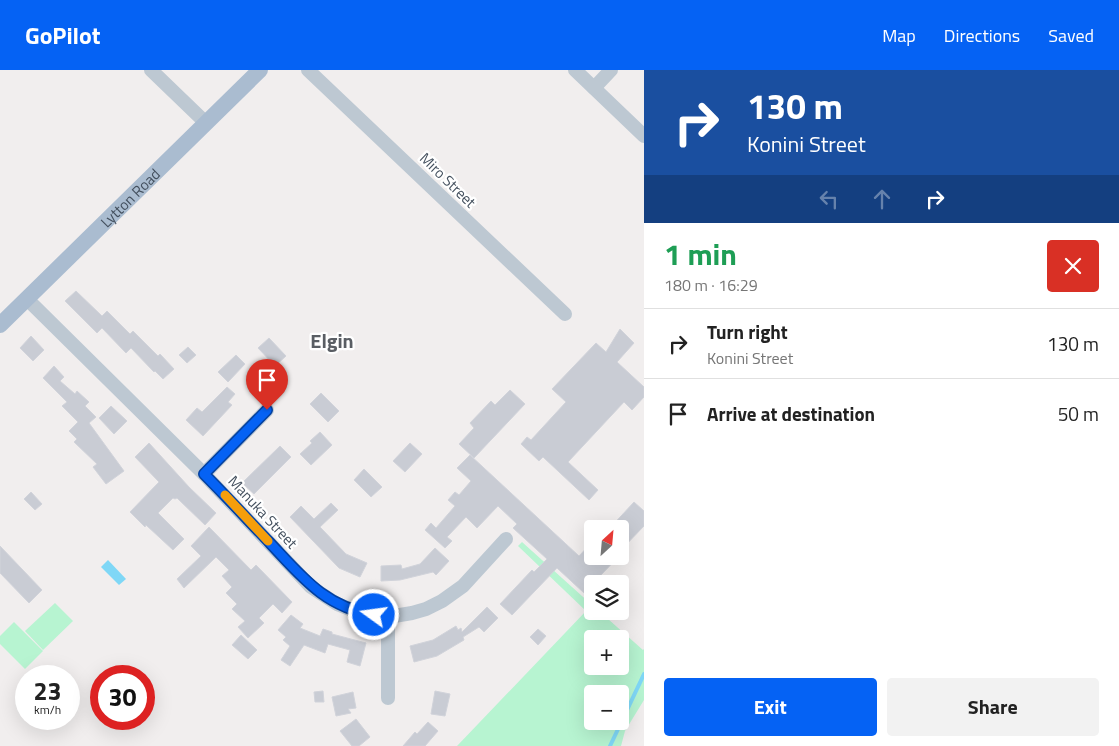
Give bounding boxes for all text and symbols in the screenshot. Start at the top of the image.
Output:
text: GoPilot [25,17,101,53]
text: Map [882,22,916,49]
text: Directions [944,22,1020,49]
text: Saved [1048,22,1094,49]
text: 130 m [747,79,843,133]
icon: right [664,90,729,155]
text: Konini Street [747,127,866,161]
street label: Miro Street [415,147,482,213]
street label: Lytton Road [95,163,165,232]
icon: left [815,185,843,213]
icon: ahead [868,185,896,213]
icon: right [921,185,949,213]
text: 1 min [664,231,737,277]
button: close [1047,240,1099,292]
text: 180 m · 16:29 [664,273,758,297]
text: Turn right [707,317,788,346]
district label: Elgin [310,325,354,356]
text: 130 m [1047,329,1099,358]
icon: right [664,330,692,358]
text: Konini Street [707,346,793,370]
pin [246,359,288,410]
icon: arrive [253,366,281,394]
text: Arrive at destination [707,399,875,428]
text: 50 m [1058,399,1099,428]
icon: arrive [664,400,692,428]
street label: Manuka Street [223,470,304,554]
north arrow [584,520,629,565]
map controls [584,520,629,730]
button: layers [584,575,629,620]
position arrow [347,588,399,640]
button: + [584,630,629,675]
speed limit sign: 30 [90,665,155,730]
text: 23 [33,672,62,710]
button: Exit [664,678,877,736]
button: Share [887,678,1099,736]
button: − [584,685,629,730]
text: km/h [34,700,61,719]

